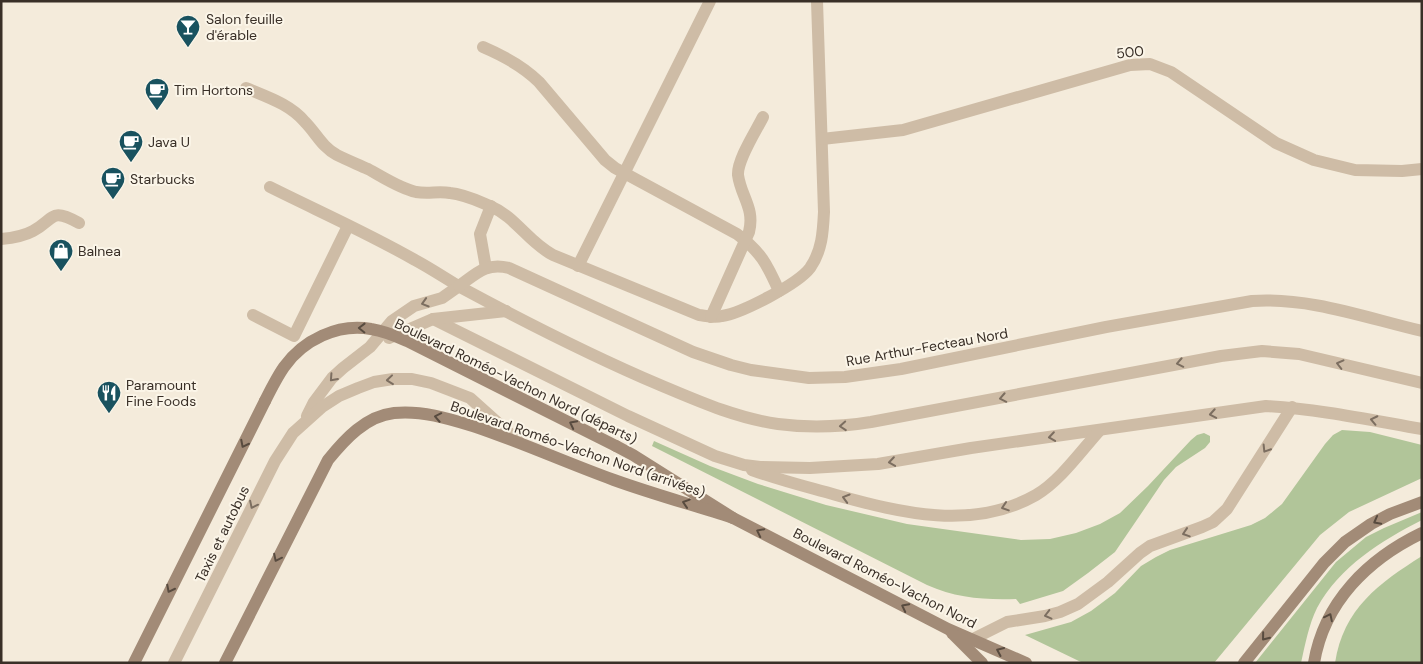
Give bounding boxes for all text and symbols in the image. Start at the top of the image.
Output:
place label: Salon feuille d'érable [206,10,283,44]
bar icon: Salon feuille d'érable [175,14,201,48]
street label: 500 [1115,42,1145,62]
cafe icon: Tim Hortons [144,77,170,111]
place label: Tim Hortons [174,81,253,99]
cafe icon: Java U [118,129,144,163]
place label: Java U [148,133,190,151]
cafe icon: Starbucks [100,166,126,200]
place label: Starbucks [130,170,195,188]
shop icon: Balnea [48,238,74,272]
place label: Balnea [78,242,121,260]
one-way arrow [422,297,430,307]
street label: Boulevard Roméo-Vachon Nord (départs) [392,314,640,448]
one-way arrow [358,323,366,334]
street label: Rue Arthur-Fecteau Nord [845,324,1009,370]
one-way arrow [1176,358,1184,368]
one-way arrow [1336,359,1345,370]
one-way arrow [330,372,339,381]
one-way arrow [385,374,393,385]
place label: Paramount Fine Foods [126,376,197,410]
restaurant icon: Paramount Fine Foods [96,380,122,414]
one-way arrow [999,392,1008,402]
street label: Boulevard Roméo-Vachon Nord (arrivées) [448,397,708,501]
one-way arrow [1209,409,1217,419]
one-way arrow [434,412,442,423]
one-way arrow [1369,415,1378,425]
one-way arrow [569,420,578,430]
one-way arrow [839,420,847,431]
one-way arrow [1048,431,1056,442]
one-way arrow [239,439,250,448]
one-way arrow [1262,443,1272,452]
one-way arrow [887,457,896,467]
street label: Taxis et autobus [191,483,253,585]
one-way arrow [842,493,850,503]
one-way arrow [683,499,691,509]
one-way arrow [249,500,259,509]
one-way arrow [1002,502,1010,512]
one-way arrow [1373,515,1382,525]
street label: Boulevard Roméo-Vachon Nord [790,524,980,632]
one-way arrow [1182,527,1191,537]
one-way arrow [756,528,765,538]
one-way arrow [273,553,284,562]
one-way arrow [166,584,176,593]
one-way arrow [901,603,910,613]
one-way arrow [1044,609,1053,620]
one-way arrow [1323,613,1333,622]
one-way arrow [1261,631,1270,640]
one-way arrow [996,646,1005,657]

